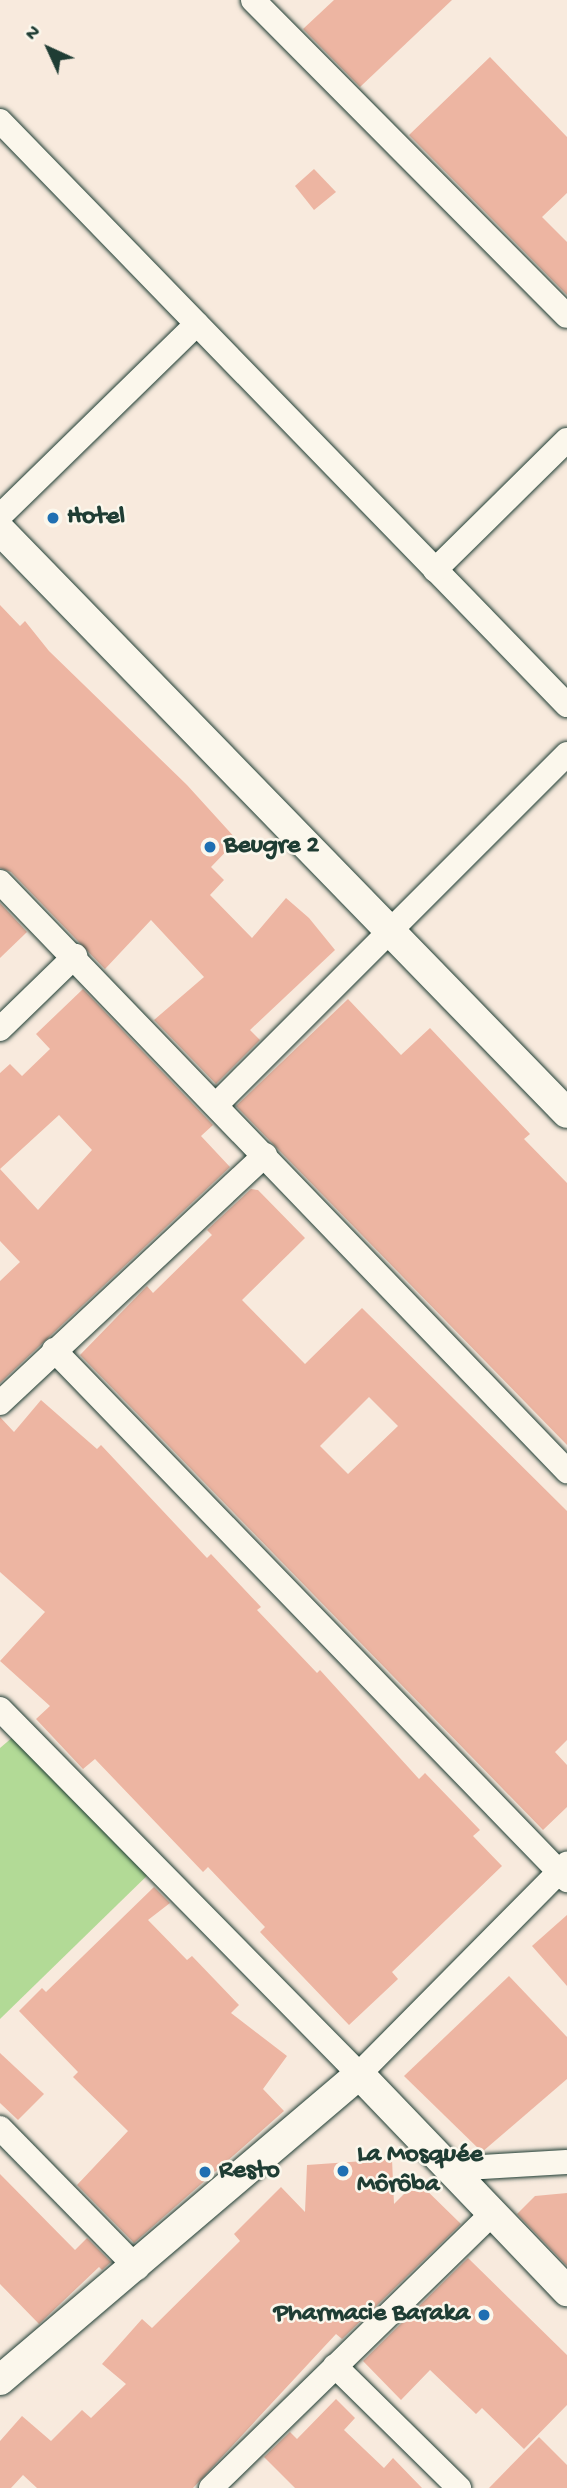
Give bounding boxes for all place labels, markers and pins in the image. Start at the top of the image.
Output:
place label: Hotel [67,502,125,534]
marker: Hotel [45,510,61,526]
place label: Beugre 2 [224,831,319,863]
marker: Beugre 2 [202,839,218,855]
place label: La Mosquée Môrôba [357,2140,483,2202]
place label: Resto [219,2156,280,2188]
marker: La Mosquée Môrôba [335,2163,351,2179]
marker: Resto [197,2164,213,2180]
place label: Pharmacie Baraka [274,2299,470,2331]
marker: Pharmacie Baraka [476,2307,492,2323]

